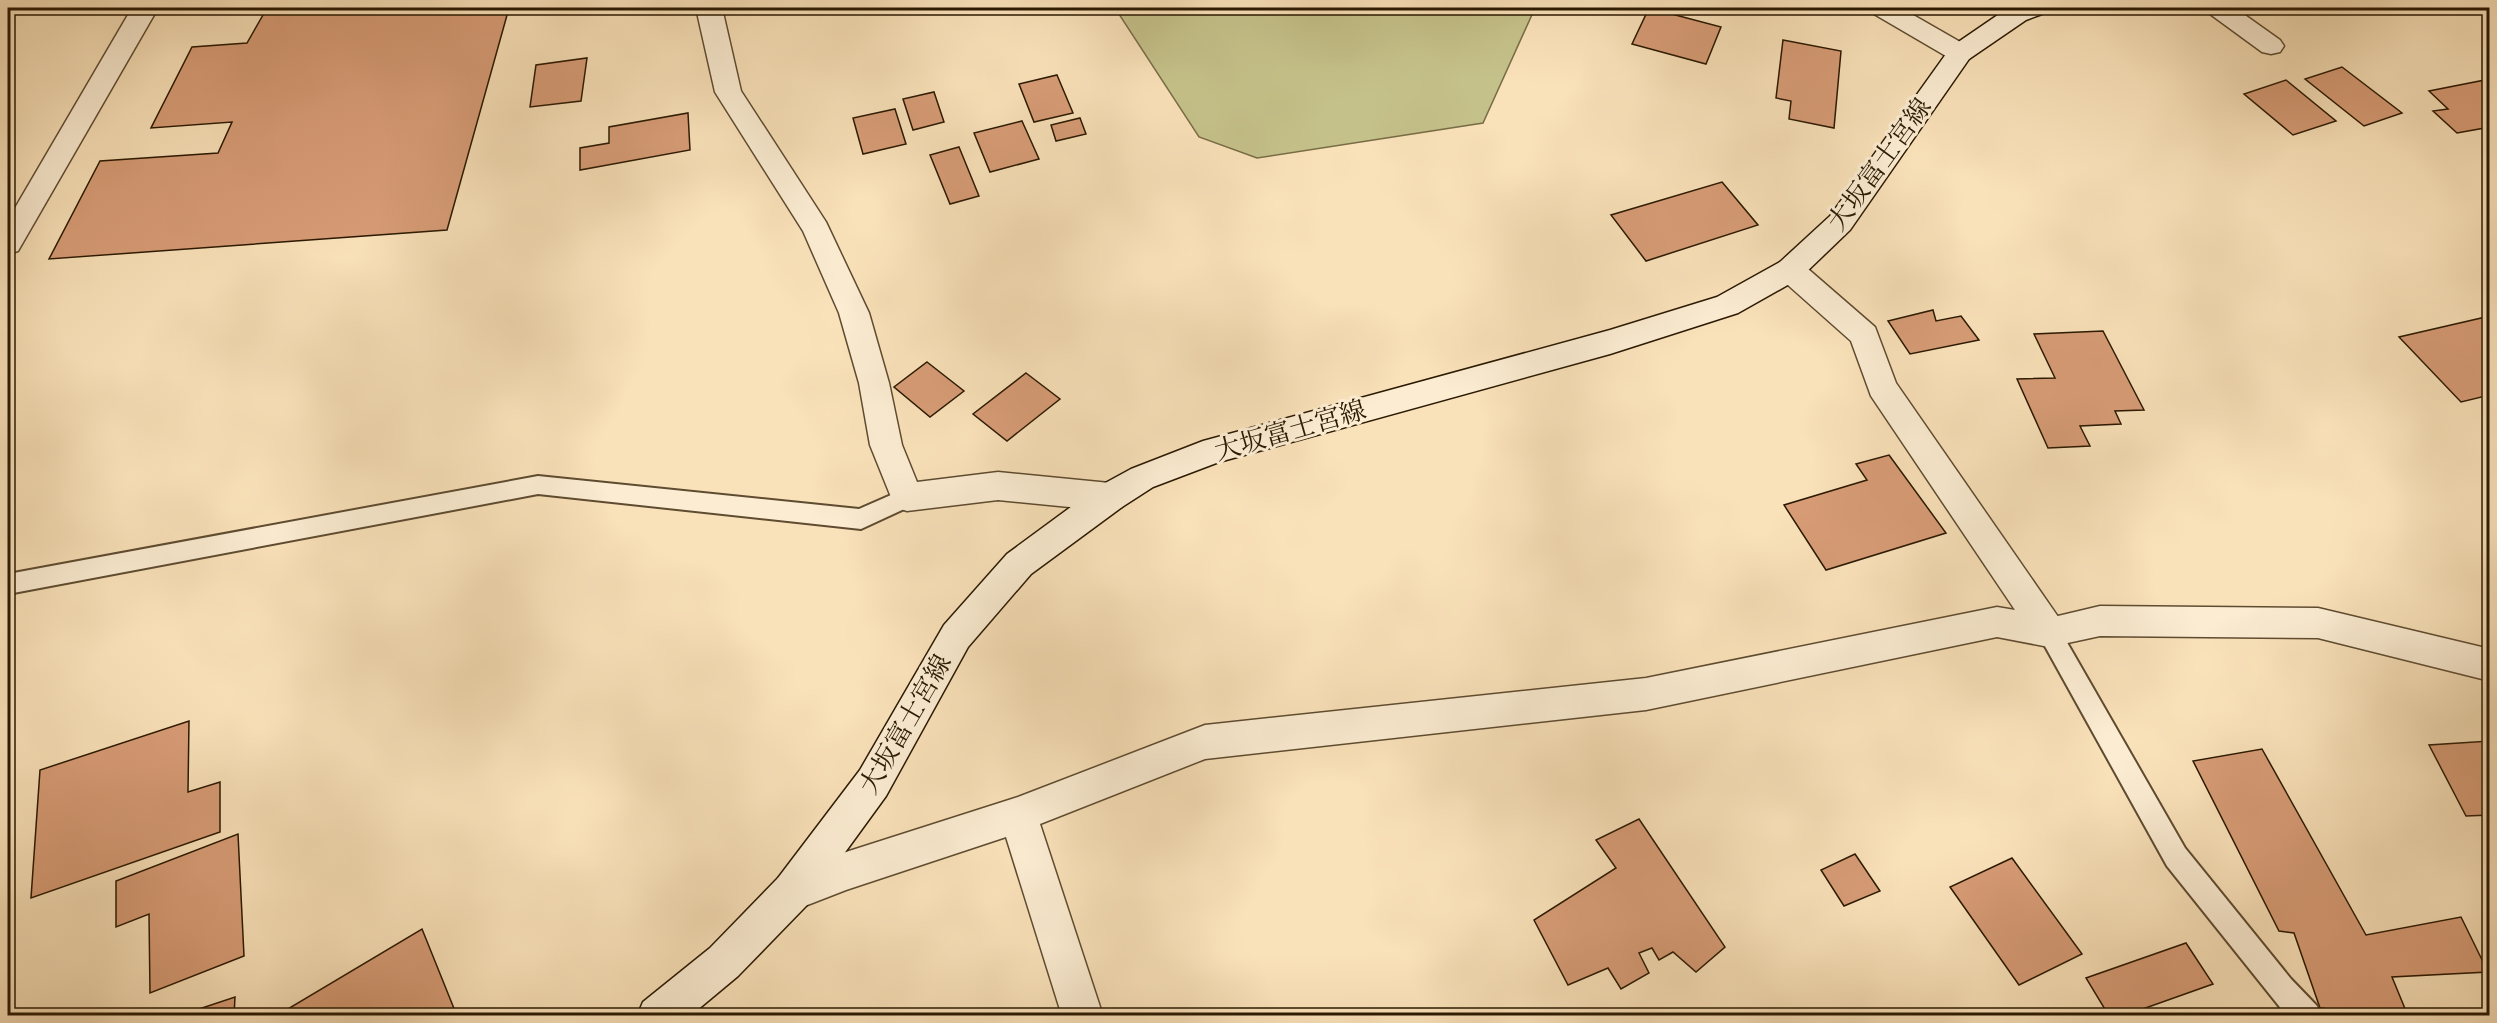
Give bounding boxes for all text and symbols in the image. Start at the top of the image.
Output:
street label: 大坂富士宮線 [1821,92,1939,238]
street label: 大坂富士宮線 [1211,394,1370,469]
street label: 大坂富士宮線 [853,649,960,801]

